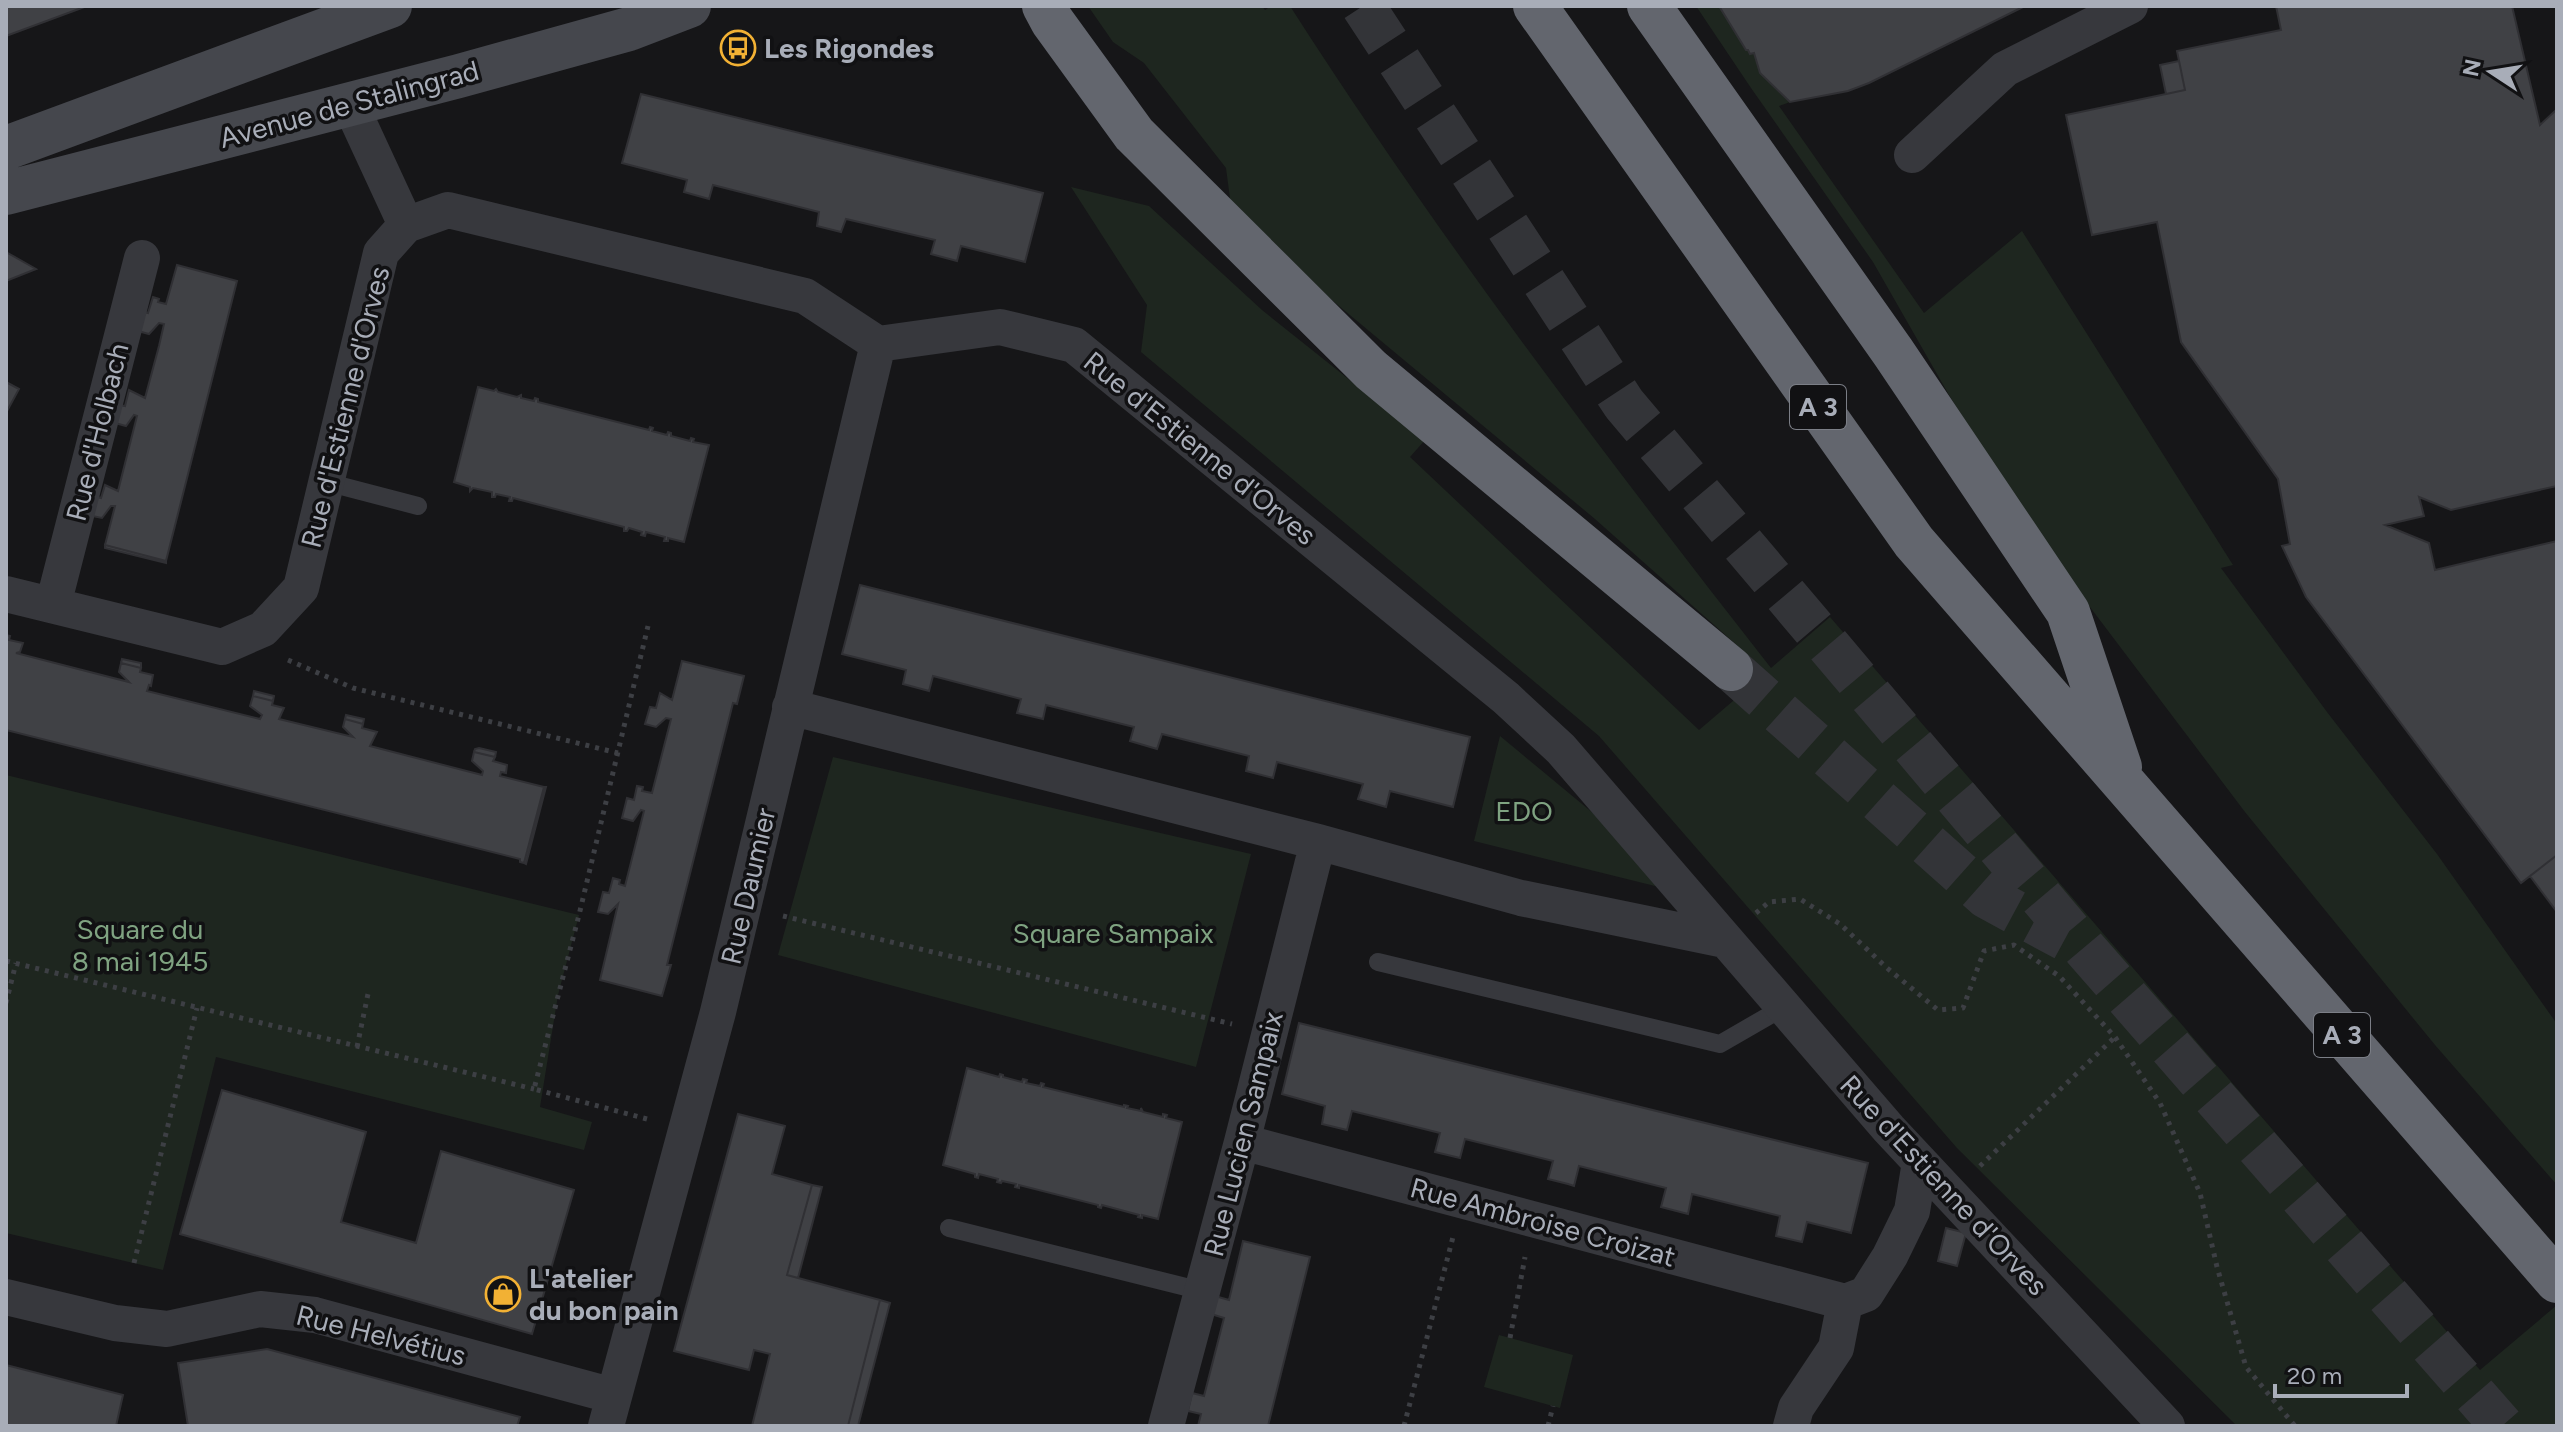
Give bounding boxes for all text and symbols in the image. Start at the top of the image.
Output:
bus stop icon: Les Rigondes [719,29,757,67]
place label: Les Rigondes [764,31,934,65]
north arrow [2451,32,2531,112]
street label: Avenue de Stalingrad [216,53,482,155]
text: N [2457,57,2487,79]
street label: Rue d'Estienne d'Orves [294,263,396,551]
street label: Rue d'Holbach [58,339,136,525]
street label: Rue d'Estienne d'Orves [1077,344,1323,552]
road number: A 3 [1790,385,1846,429]
park label: EDO [1495,794,1553,828]
street label: Rue Daumier [713,804,783,968]
park label: Square du 8 mai 1945 [72,912,208,978]
park label: Square Sampaix [1013,916,1214,950]
street label: Rue Lucien Sampaix [1196,1007,1290,1260]
road number: A 3 [2314,1013,2370,1057]
street label: Rue d'Estienne d'Orves [1833,1068,2055,1302]
street label: Rue Ambroise Croizat [1407,1170,1679,1274]
place label: L'atelier du bon pain [529,1261,679,1327]
shop icon: L'atelier du bon pain [484,1275,522,1313]
street label: Rue Helvétius [293,1298,469,1372]
scale bar [2275,1348,2407,1398]
text: 20 m [2287,1361,2342,1390]

